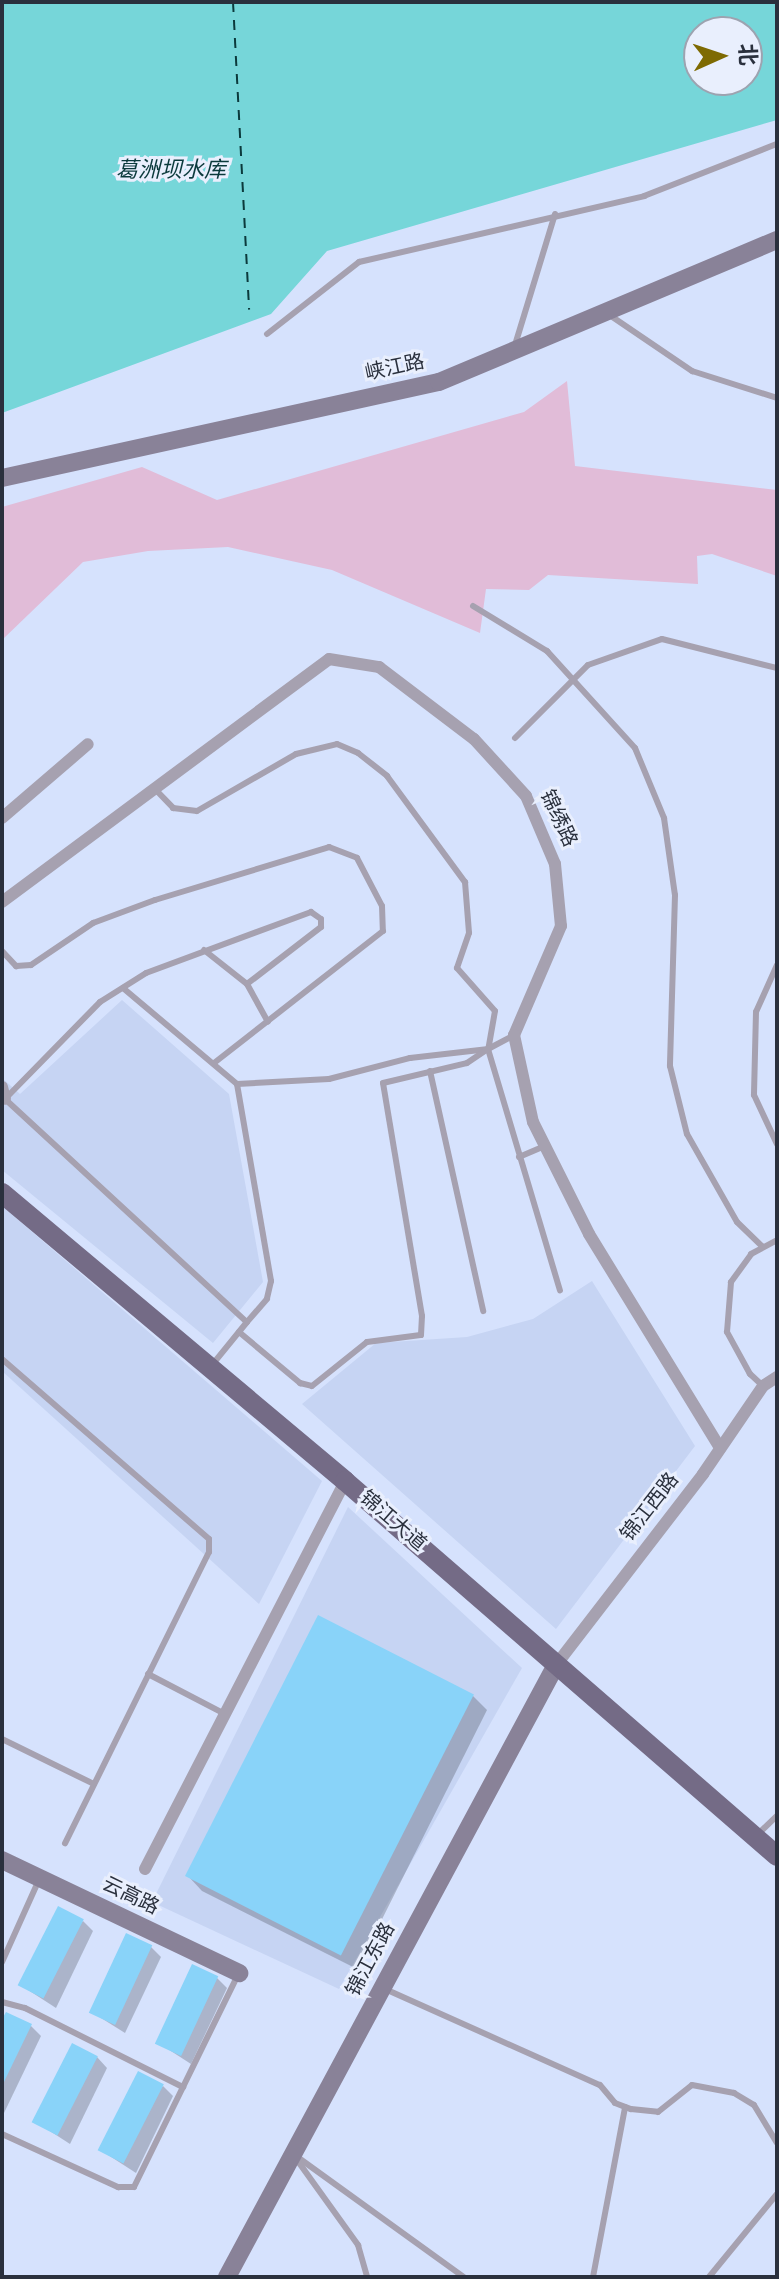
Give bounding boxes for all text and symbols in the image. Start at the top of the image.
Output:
north arrow [683,16,763,96]
text: 北 [731,43,760,67]
water label: 葛洲坝水库 [116,159,226,185]
street label: 峡江路 [363,351,427,387]
street label: 锦绣路 [533,787,581,851]
street label: 锦江西路 [617,1469,685,1547]
street label: 锦江大道 [354,1487,430,1557]
street label: 云高路 [98,1873,162,1921]
street label: 锦江东路 [343,1919,401,2001]

